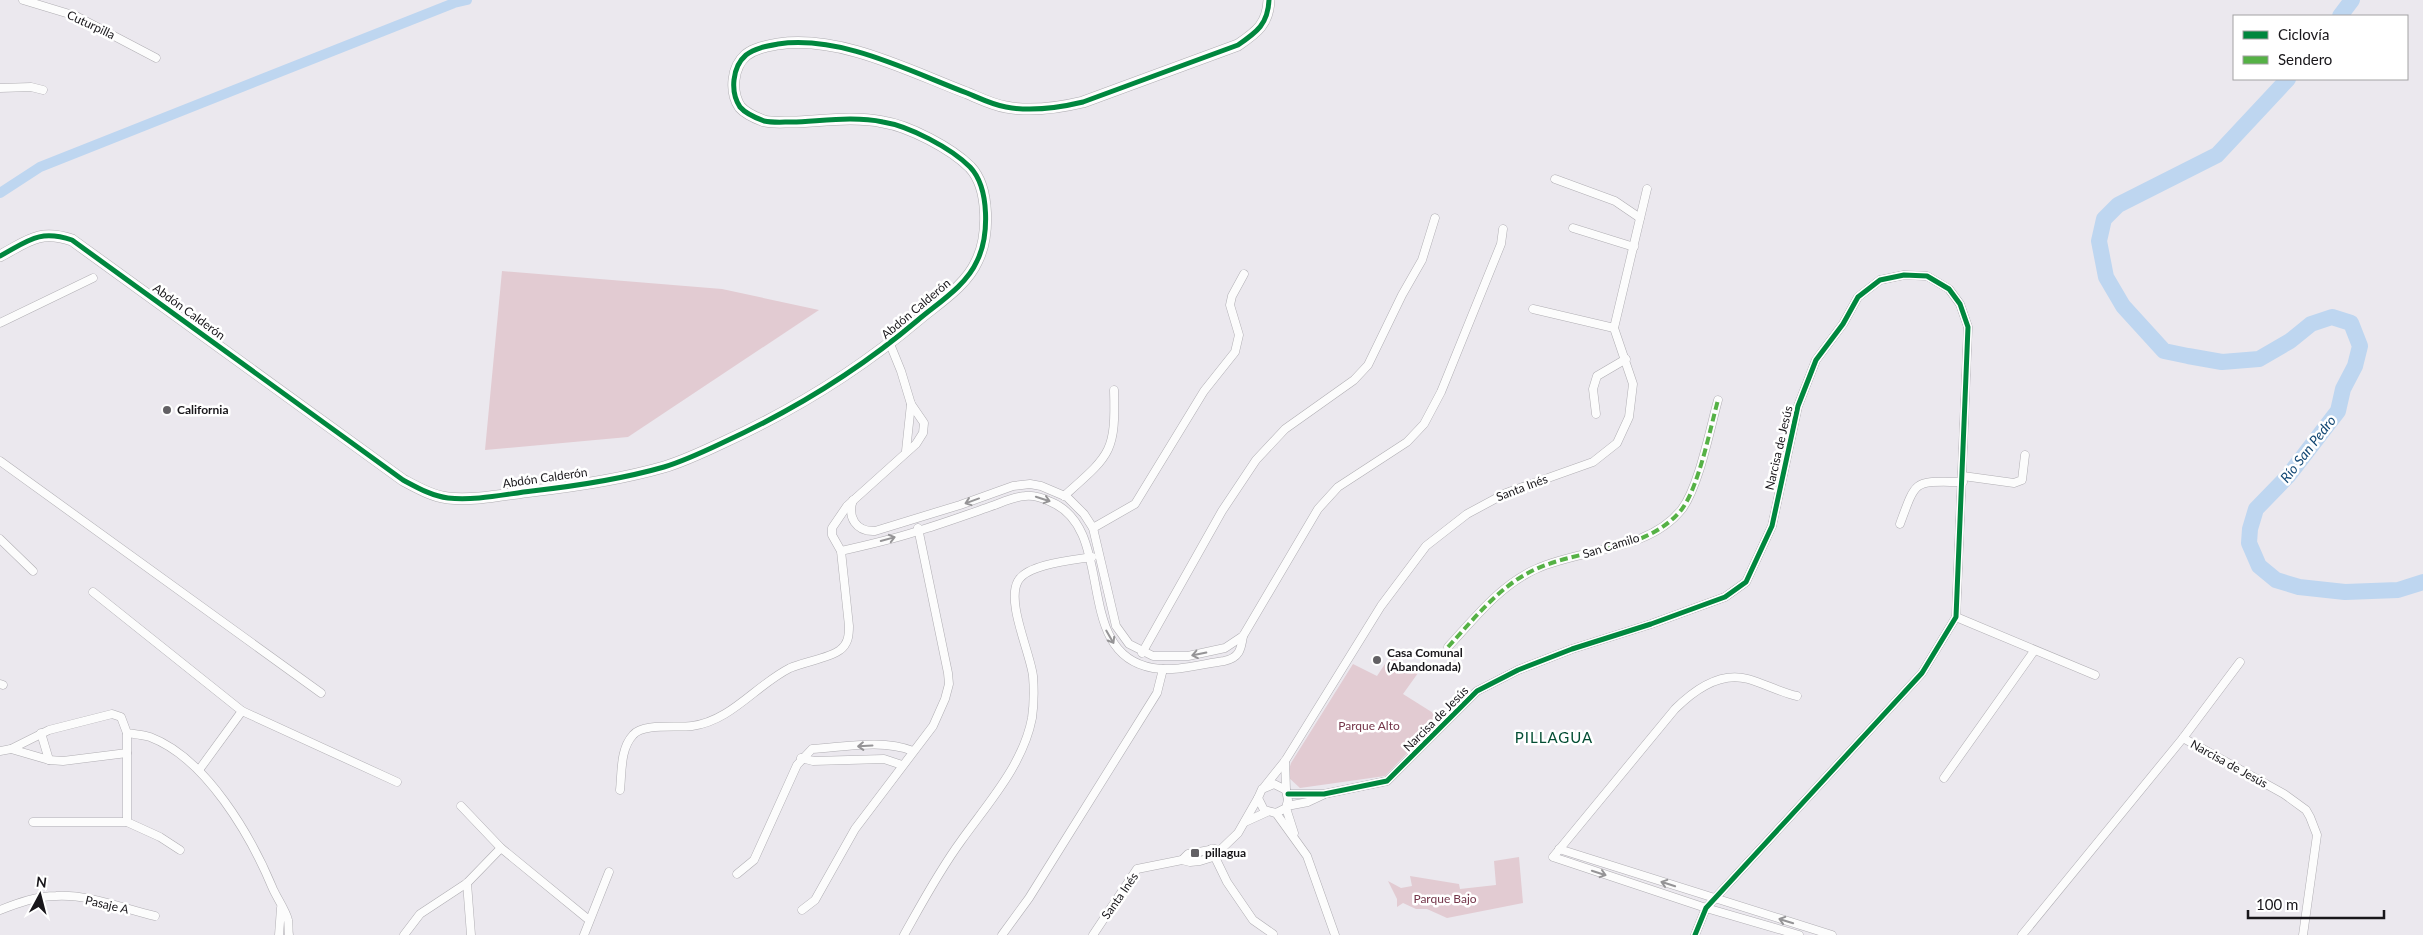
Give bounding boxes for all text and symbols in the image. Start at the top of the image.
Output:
street label: Cuturpilla [65,7,118,42]
legend [2233,15,2408,80]
text: Ciclovía [2278,25,2329,43]
text: Sendero [2278,50,2332,68]
street label: Abdón Calderón [878,275,953,342]
street label: Abdón Calderón [150,280,228,343]
place label: California [177,402,228,417]
marker: California [161,404,173,416]
street label: Narcisa de Jesús [1762,404,1795,491]
water label: Río San Pedro [2276,412,2339,486]
street label: Abdón Calderón [501,464,588,491]
street label: Santa Inés [1494,471,1550,504]
one-way arrow [1035,495,1051,505]
one-way arrow [965,497,980,506]
street label: San Camilo [1581,530,1641,561]
one-way arrow [879,534,895,543]
one-way arrow [1106,630,1116,644]
place label: Casa Comunal (Abandonada) [1387,645,1463,674]
one-way arrow [1191,649,1207,659]
marker: Casa Comunal (Abandonada) [1371,654,1383,666]
street label: Narcisa de Jesús [1400,683,1471,754]
park label: Parque Alto [1338,718,1400,733]
district label: PILLAGUA [1515,728,1593,746]
street label: Narcisa de Jesús [2188,736,2270,791]
one-way arrow [858,741,874,750]
place label: pillagua [1205,845,1246,860]
marker: pillagua [1189,847,1201,859]
one-way arrow [1591,868,1607,878]
street label: Santa Inés [1098,869,1141,922]
north arrow [15,870,65,920]
text: N [35,873,48,891]
one-way arrow [1660,879,1676,889]
scale bar [2248,888,2384,920]
park label: Parque Bajo [1413,891,1477,906]
street label: Pasaje A [84,892,131,917]
text: 100 m [2256,895,2298,913]
one-way arrow [1778,915,1794,925]

